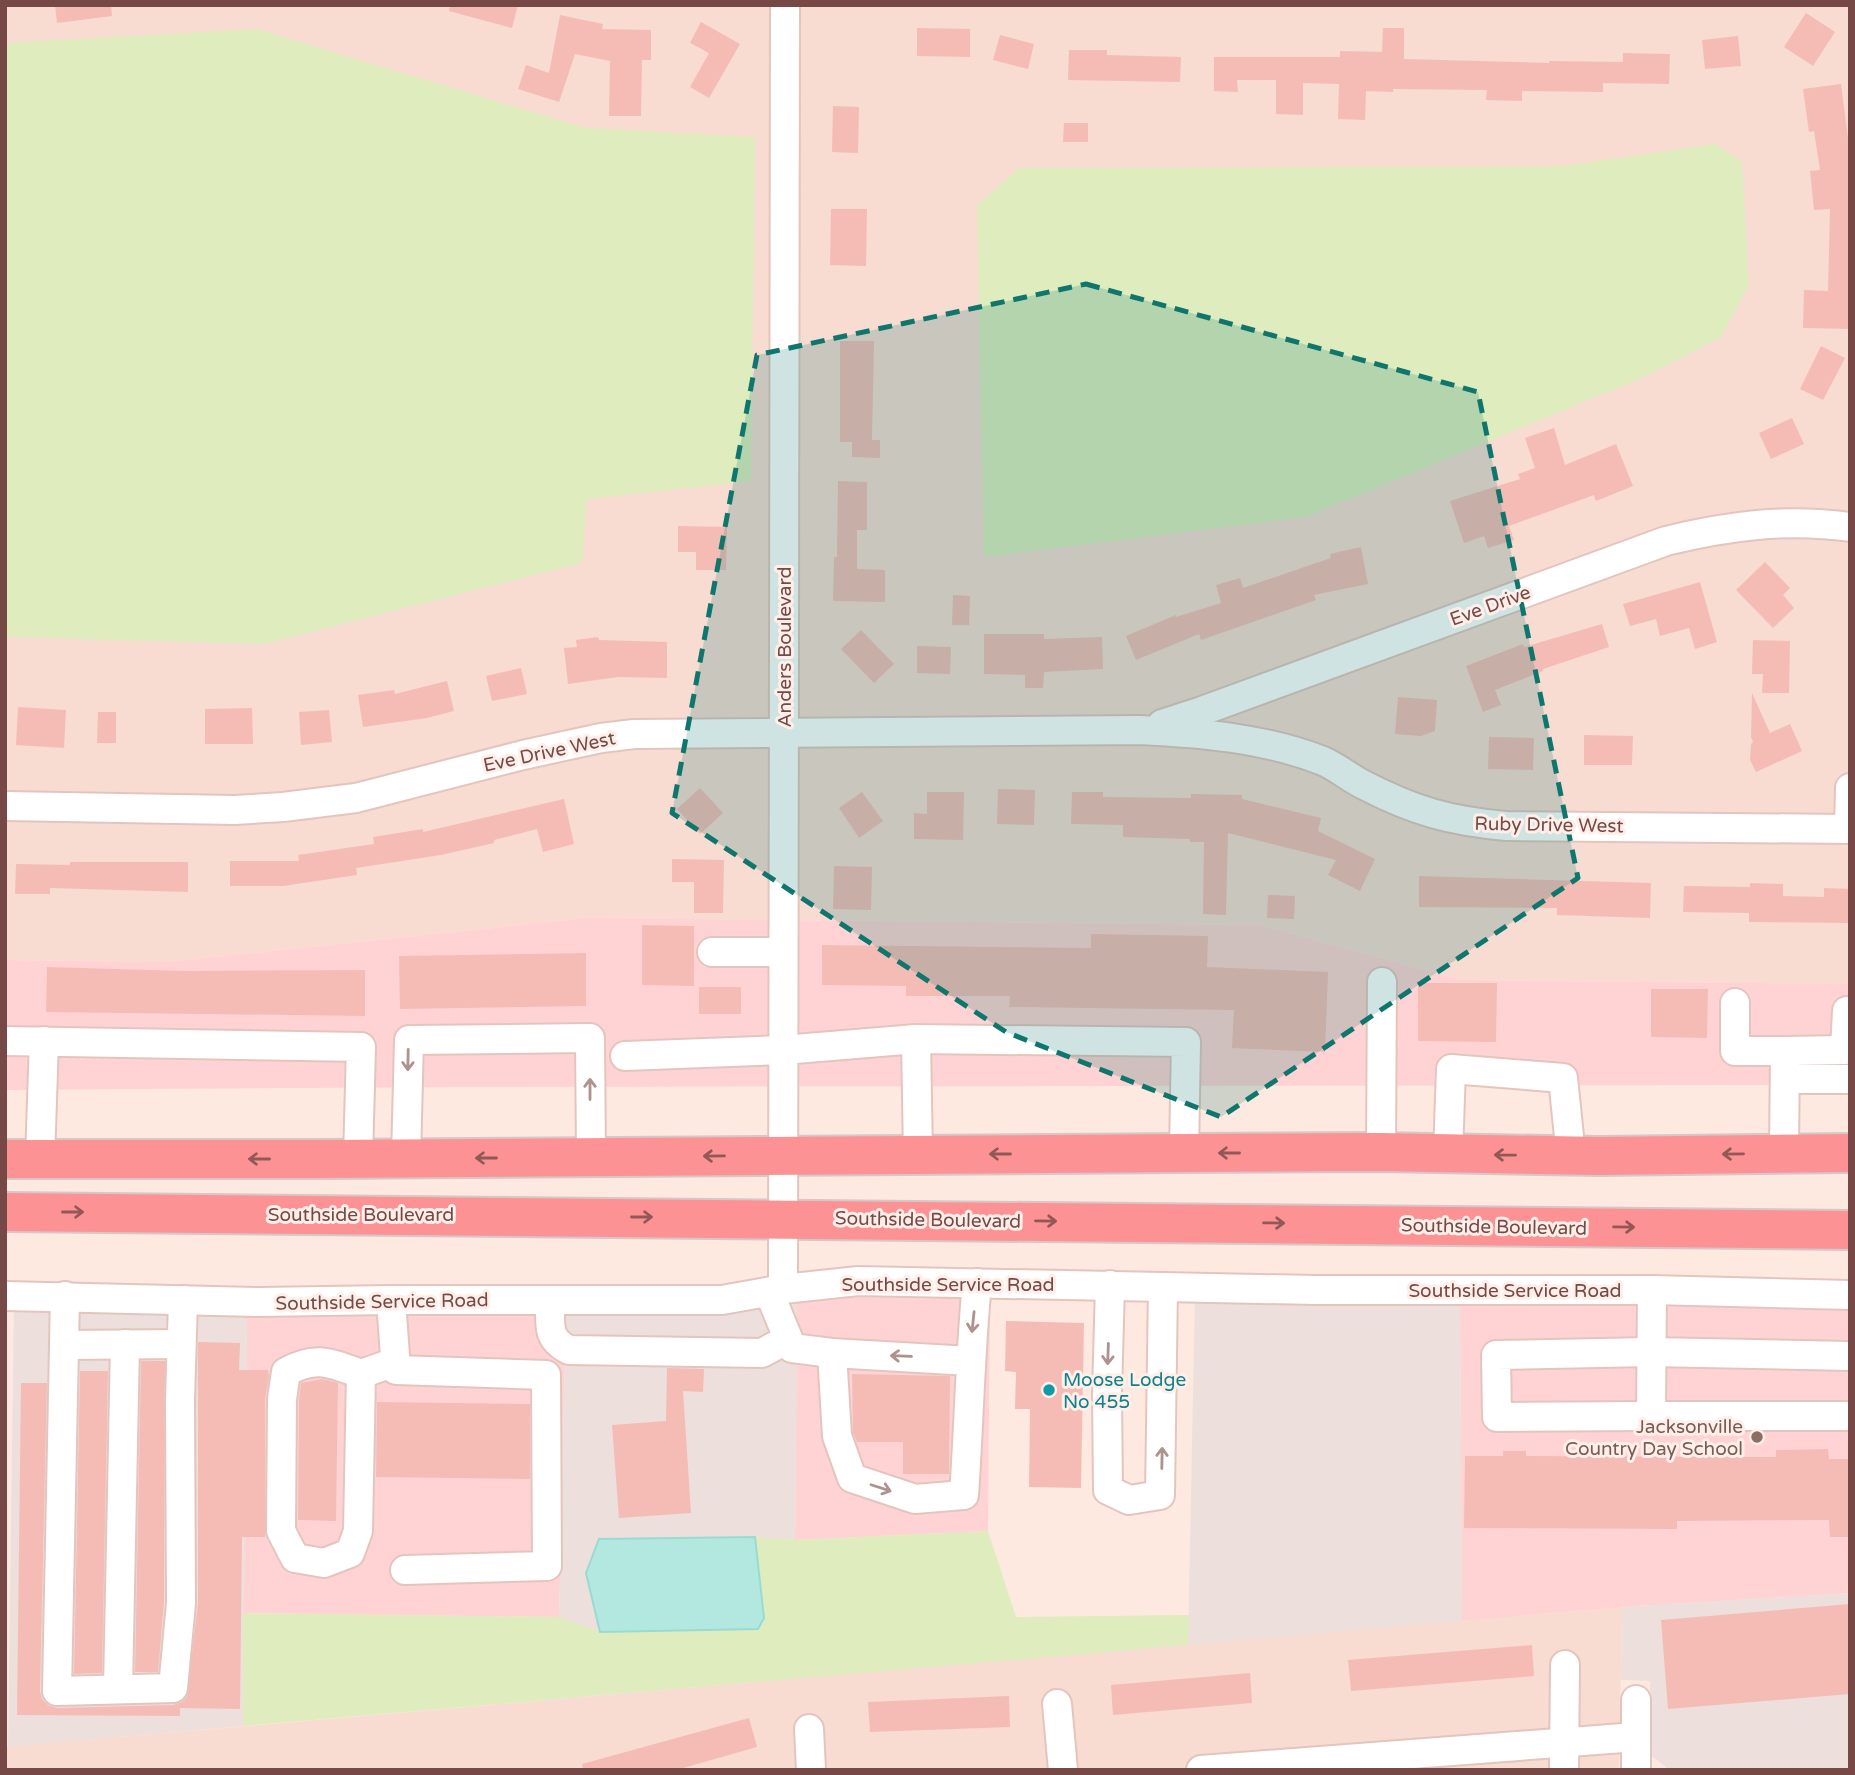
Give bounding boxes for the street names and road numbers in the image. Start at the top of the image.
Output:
street label: Anders Boulevard [774,567,796,727]
street label: Eve Drive [1447,581,1534,631]
street label: Eve Drive West [481,727,617,777]
street label: Ruby Drive West [1474,813,1624,837]
street label: Southside Boulevard [268,1204,454,1226]
street label: Southside Boulevard [835,1207,1021,1233]
street label: Southside Boulevard [1401,1214,1587,1240]
street label: Southside Service Road [841,1274,1055,1296]
street label: Southside Service Road [1408,1280,1622,1302]
street label: Southside Service Road [275,1289,489,1315]

